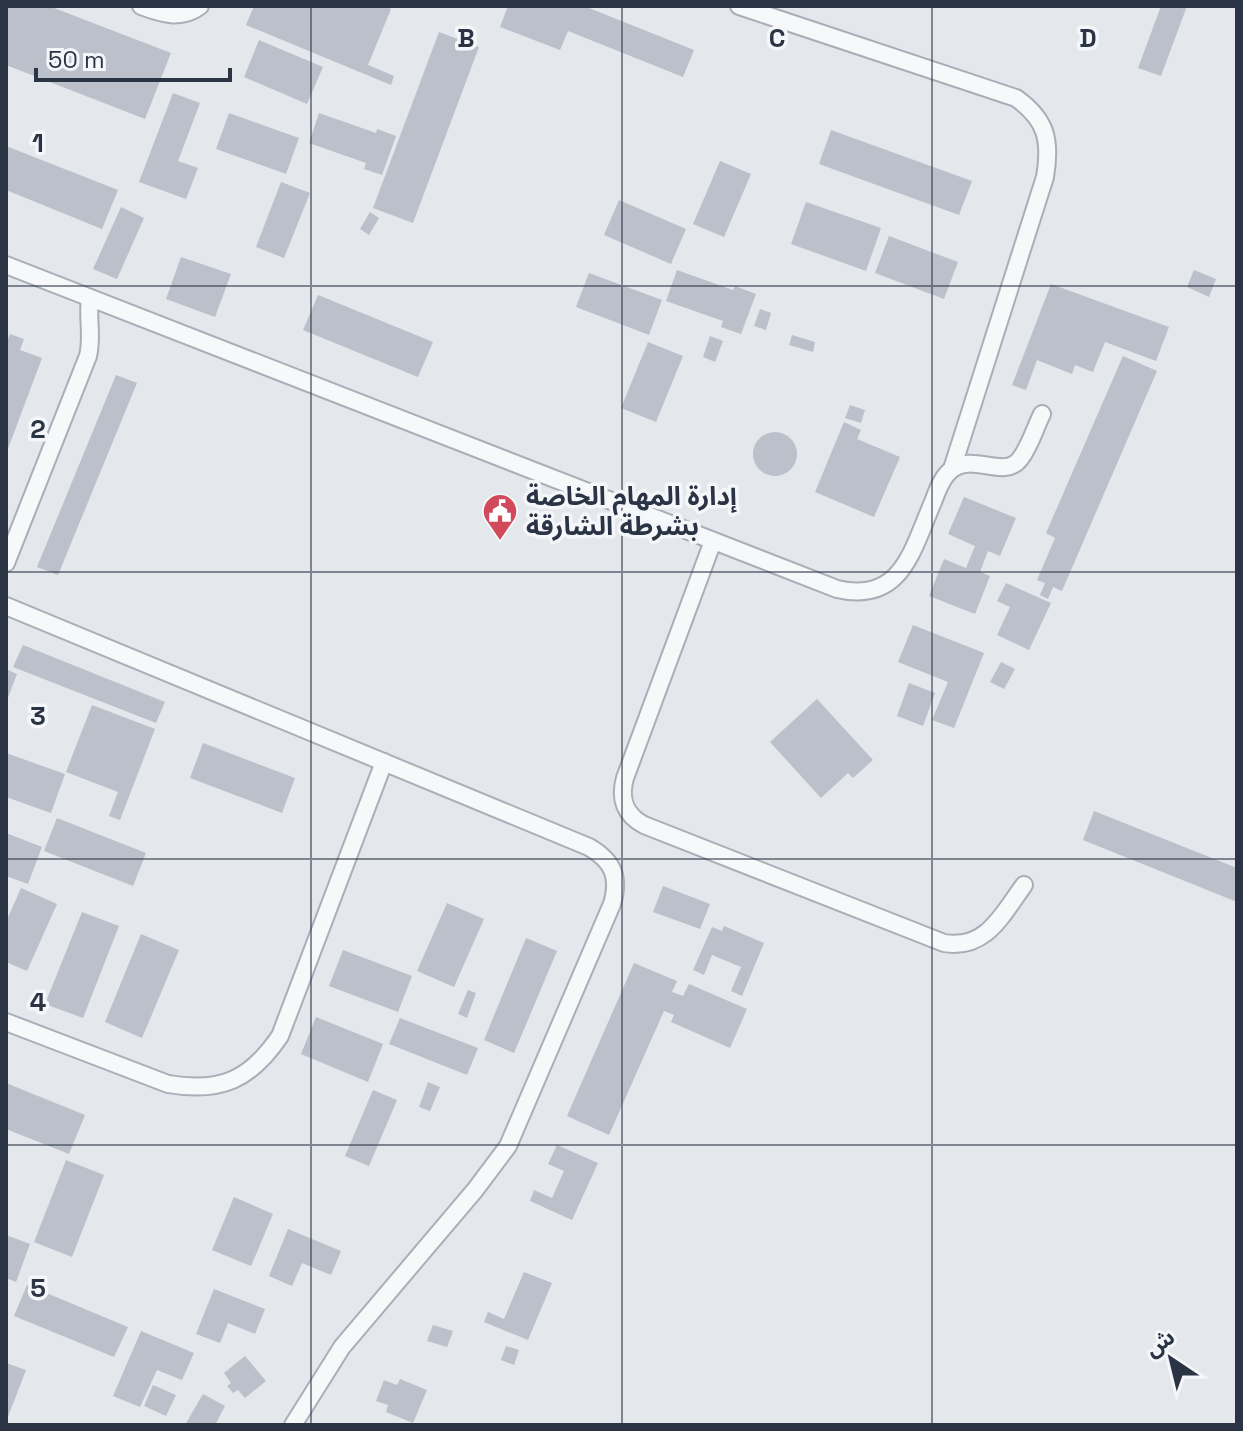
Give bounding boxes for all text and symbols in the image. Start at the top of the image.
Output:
text: B [457,21,475,55]
text: C [769,21,785,55]
text: D [1079,21,1097,55]
scale bar [36,32,230,82]
text: 50 m [48,44,105,75]
text: 1 [32,126,44,160]
text: 2 [30,412,46,446]
place label: إدارة المهام الخاصة بشرطة الشارقة [526,479,738,543]
public building icon: إدارة المهام الخاصة بشرطة الشارقة [481,492,519,542]
text: 3 [30,699,46,733]
text: 4 [30,985,46,1019]
text: 5 [30,1271,46,1305]
north arrow [1131,1319,1211,1399]
text: ش [1139,1323,1180,1363]

